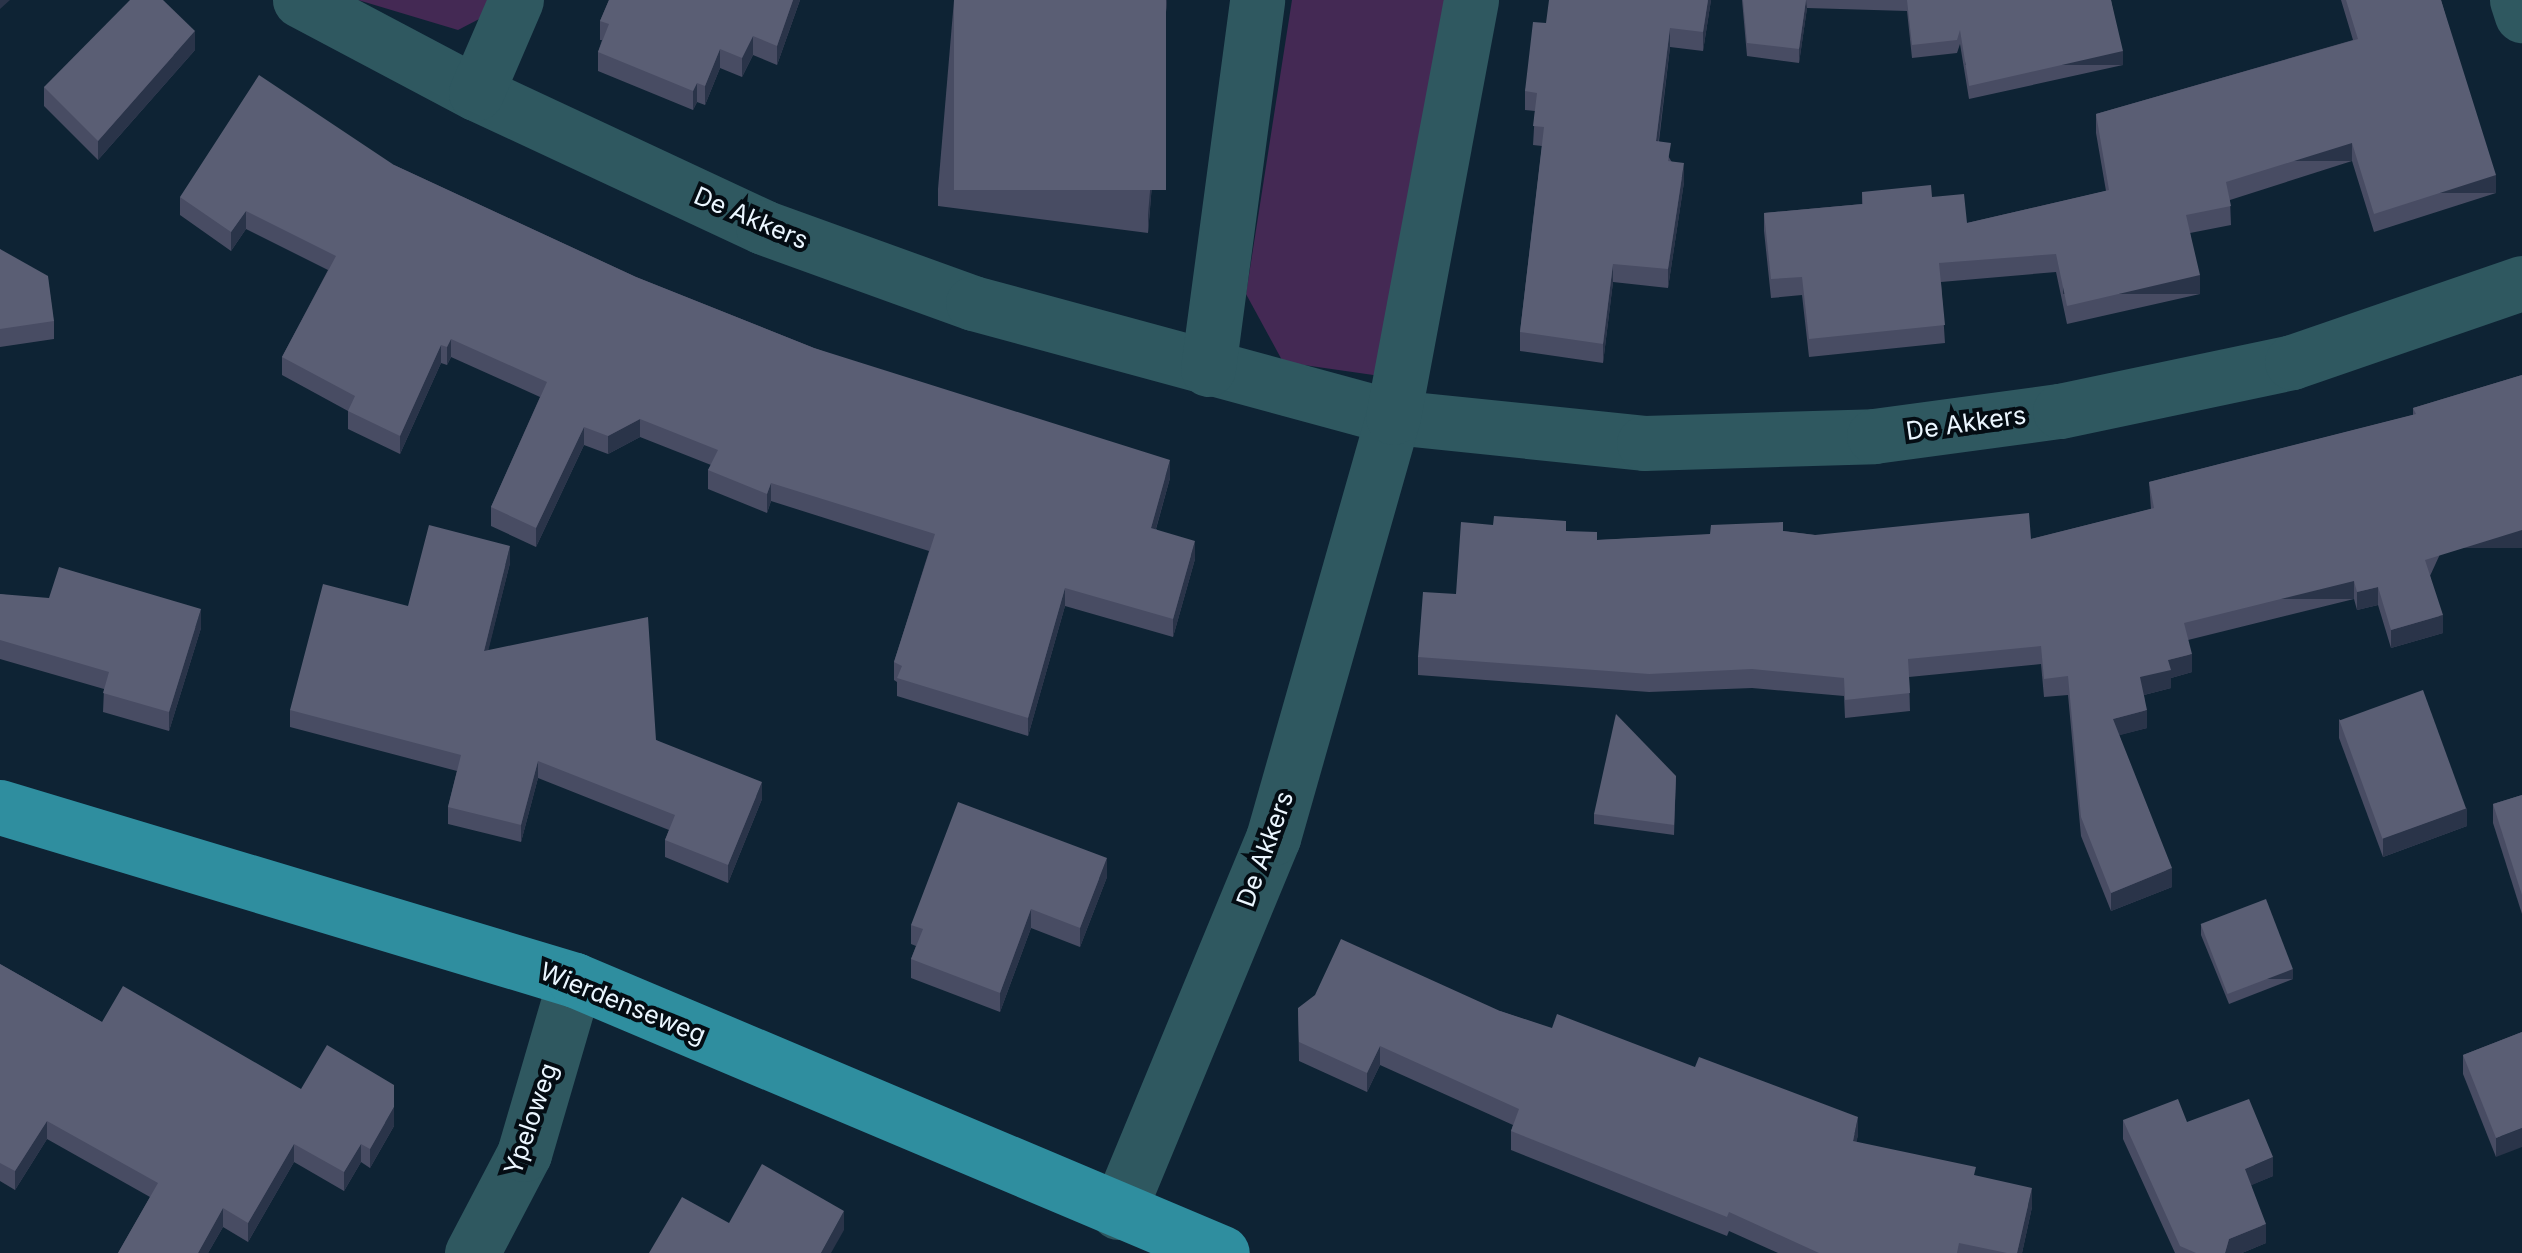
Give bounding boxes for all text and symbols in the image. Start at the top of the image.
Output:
street label: De Akkers [689,181,813,255]
street label: De Akkers [1904,400,2028,446]
street label: De Akkers [1230,787,1300,911]
street label: Wierdenseweg [536,956,710,1050]
street label: Ypeloweg [498,1059,564,1179]

